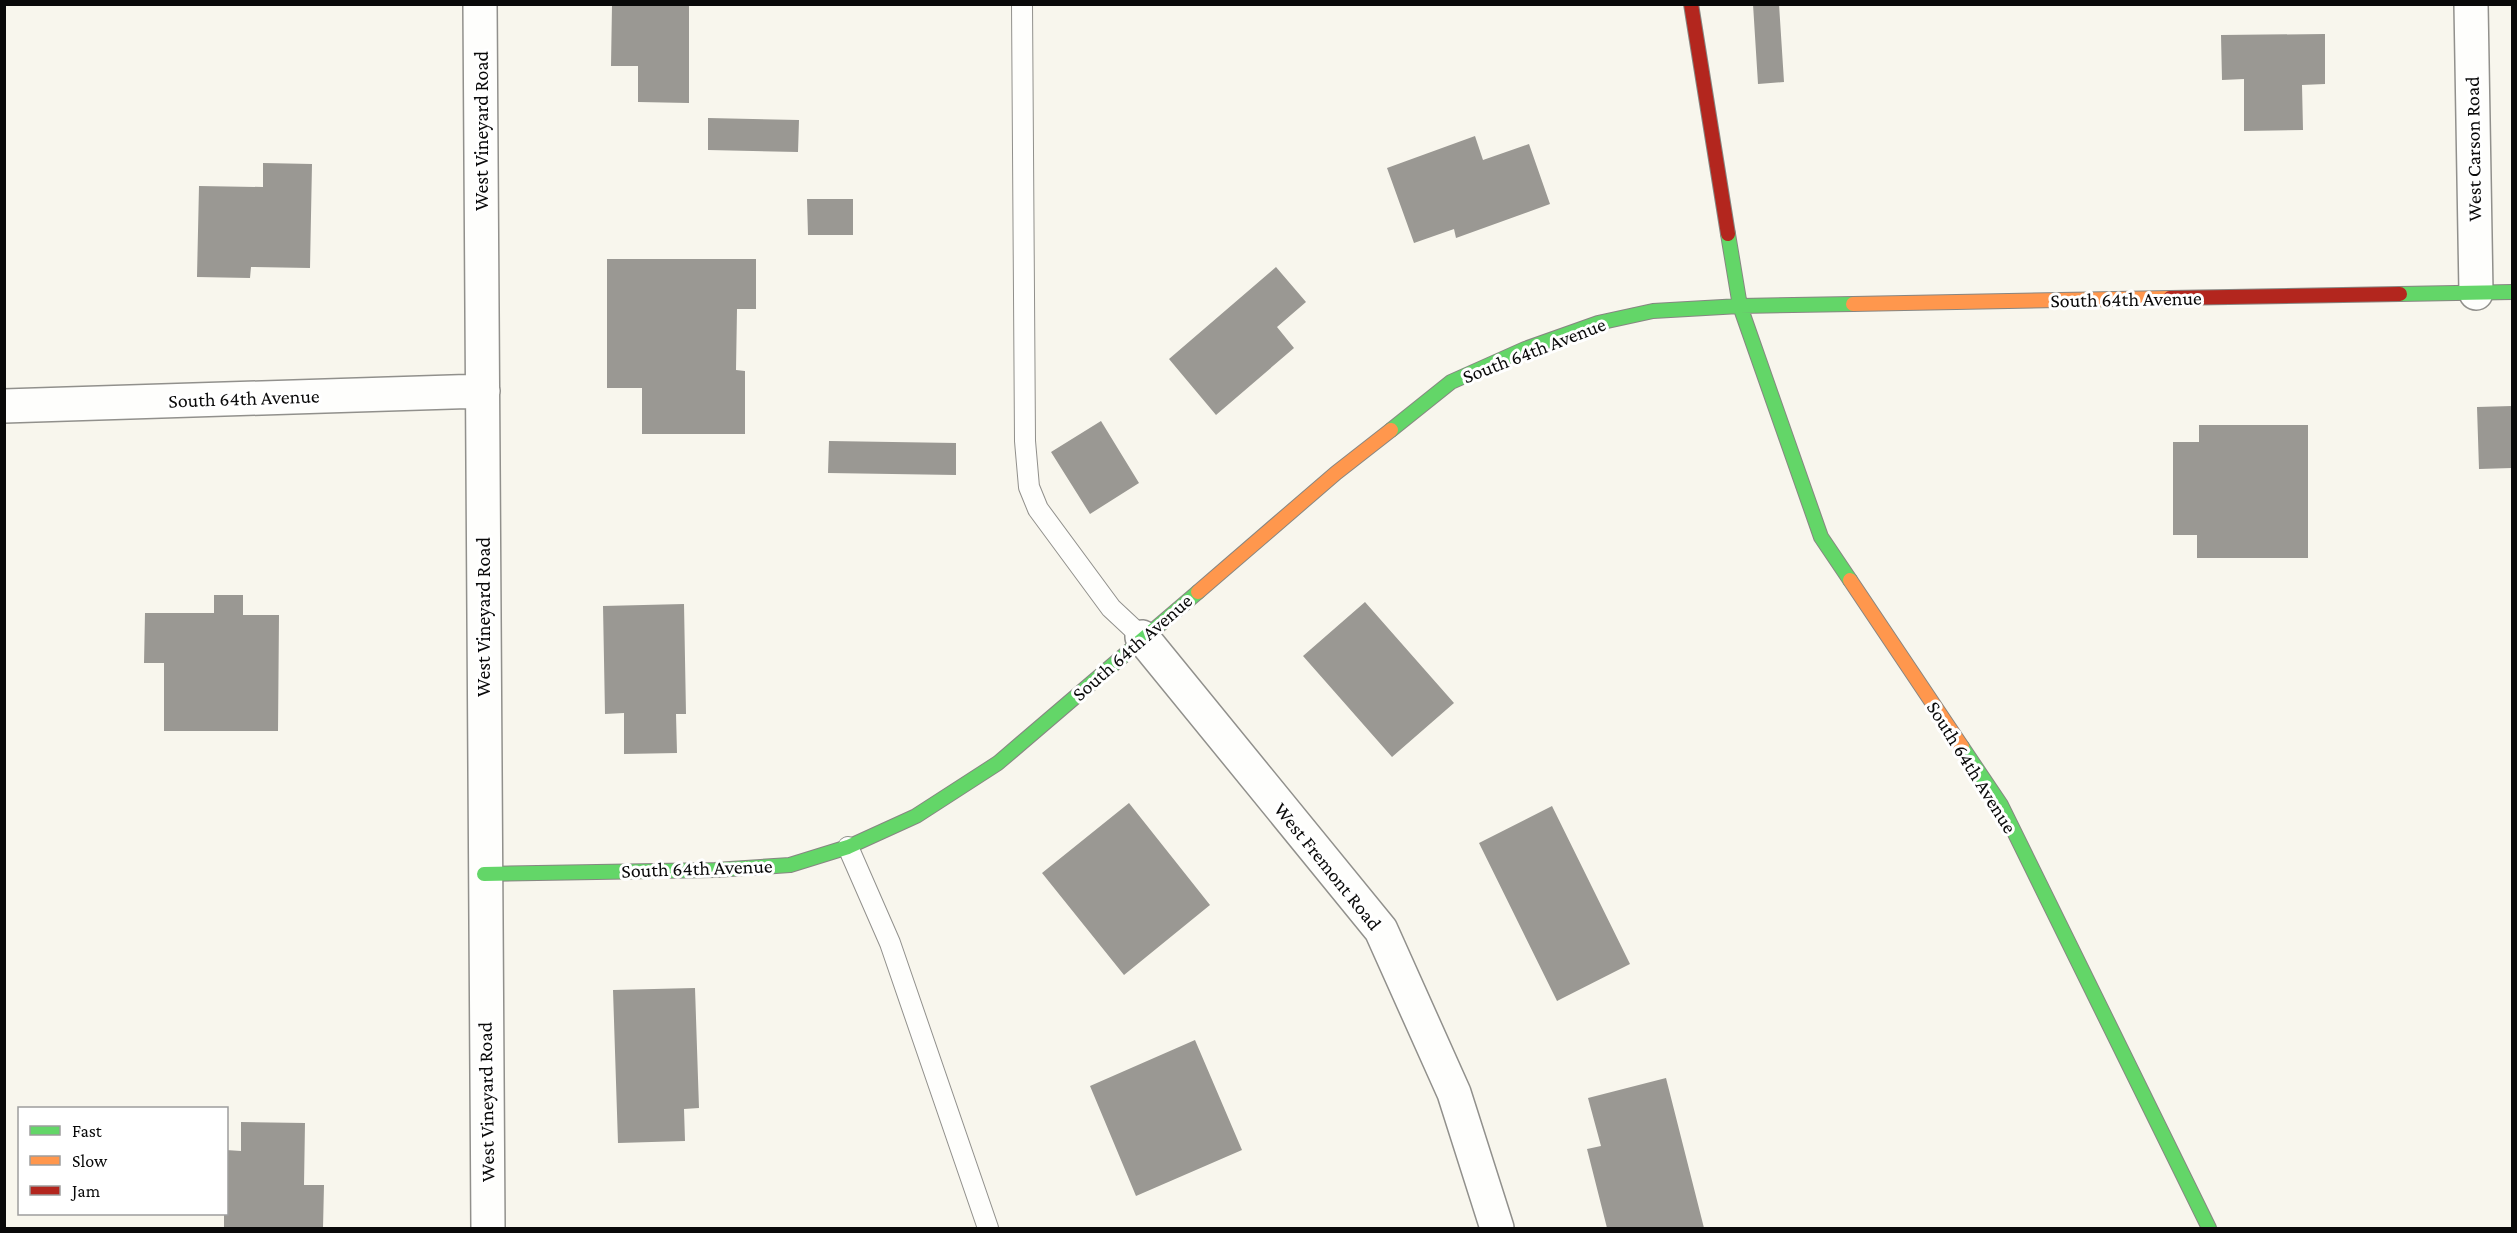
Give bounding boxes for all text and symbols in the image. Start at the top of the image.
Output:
street label: West Vineyard Road [470,50,493,211]
street label: West Carson Road [2461,76,2485,222]
street label: South 64th Avenue [2050,287,2202,311]
street label: South 64th Avenue [1459,313,1609,387]
street label: South 64th Avenue [168,384,320,412]
street label: West Vineyard Road [472,536,495,697]
street label: South 64th Avenue [1068,589,1197,705]
street label: South 64th Avenue [1923,697,2022,837]
street label: West Fremont Road [1270,798,1386,934]
street label: South 64th Avenue [621,854,773,882]
street label: West Vineyard Road [474,1021,499,1182]
legend [18,1107,228,1215]
text: Fast [72,1121,103,1141]
text: Slow [72,1151,108,1171]
text: Jam [70,1181,101,1201]

